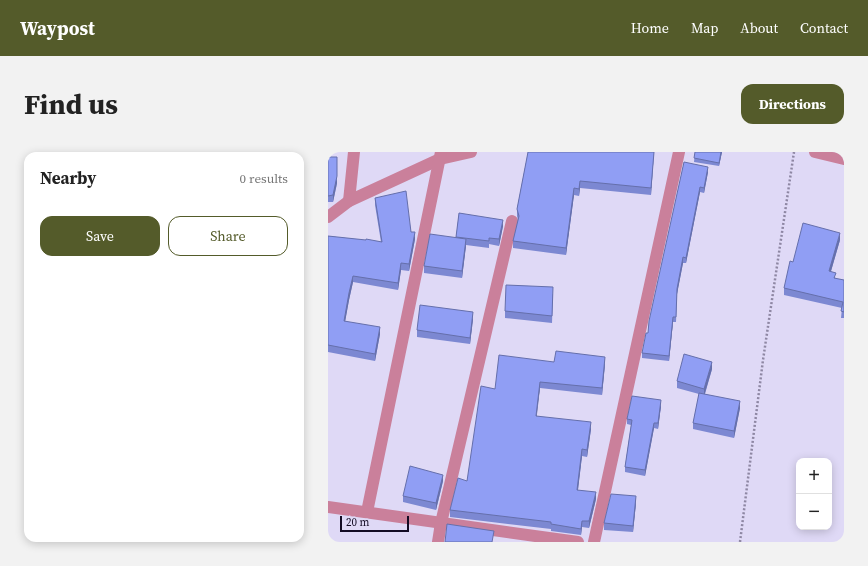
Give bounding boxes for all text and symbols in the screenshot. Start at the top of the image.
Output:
text: Waypost [20,15,95,41]
text: Home [631,18,669,38]
text: Map [691,18,718,38]
text: About [740,18,778,38]
text: Contact [800,18,848,38]
button: Directions [741,84,844,124]
text: Find us [24,85,118,123]
text: Nearby [40,166,96,190]
text: 0 results [240,170,288,187]
button: Save [40,216,160,256]
button: Share [168,216,288,256]
map controls [796,458,832,530]
button: + [796,458,832,494]
button: − [796,494,832,530]
scale bar [340,514,409,533]
text: 20 m [346,515,369,530]

